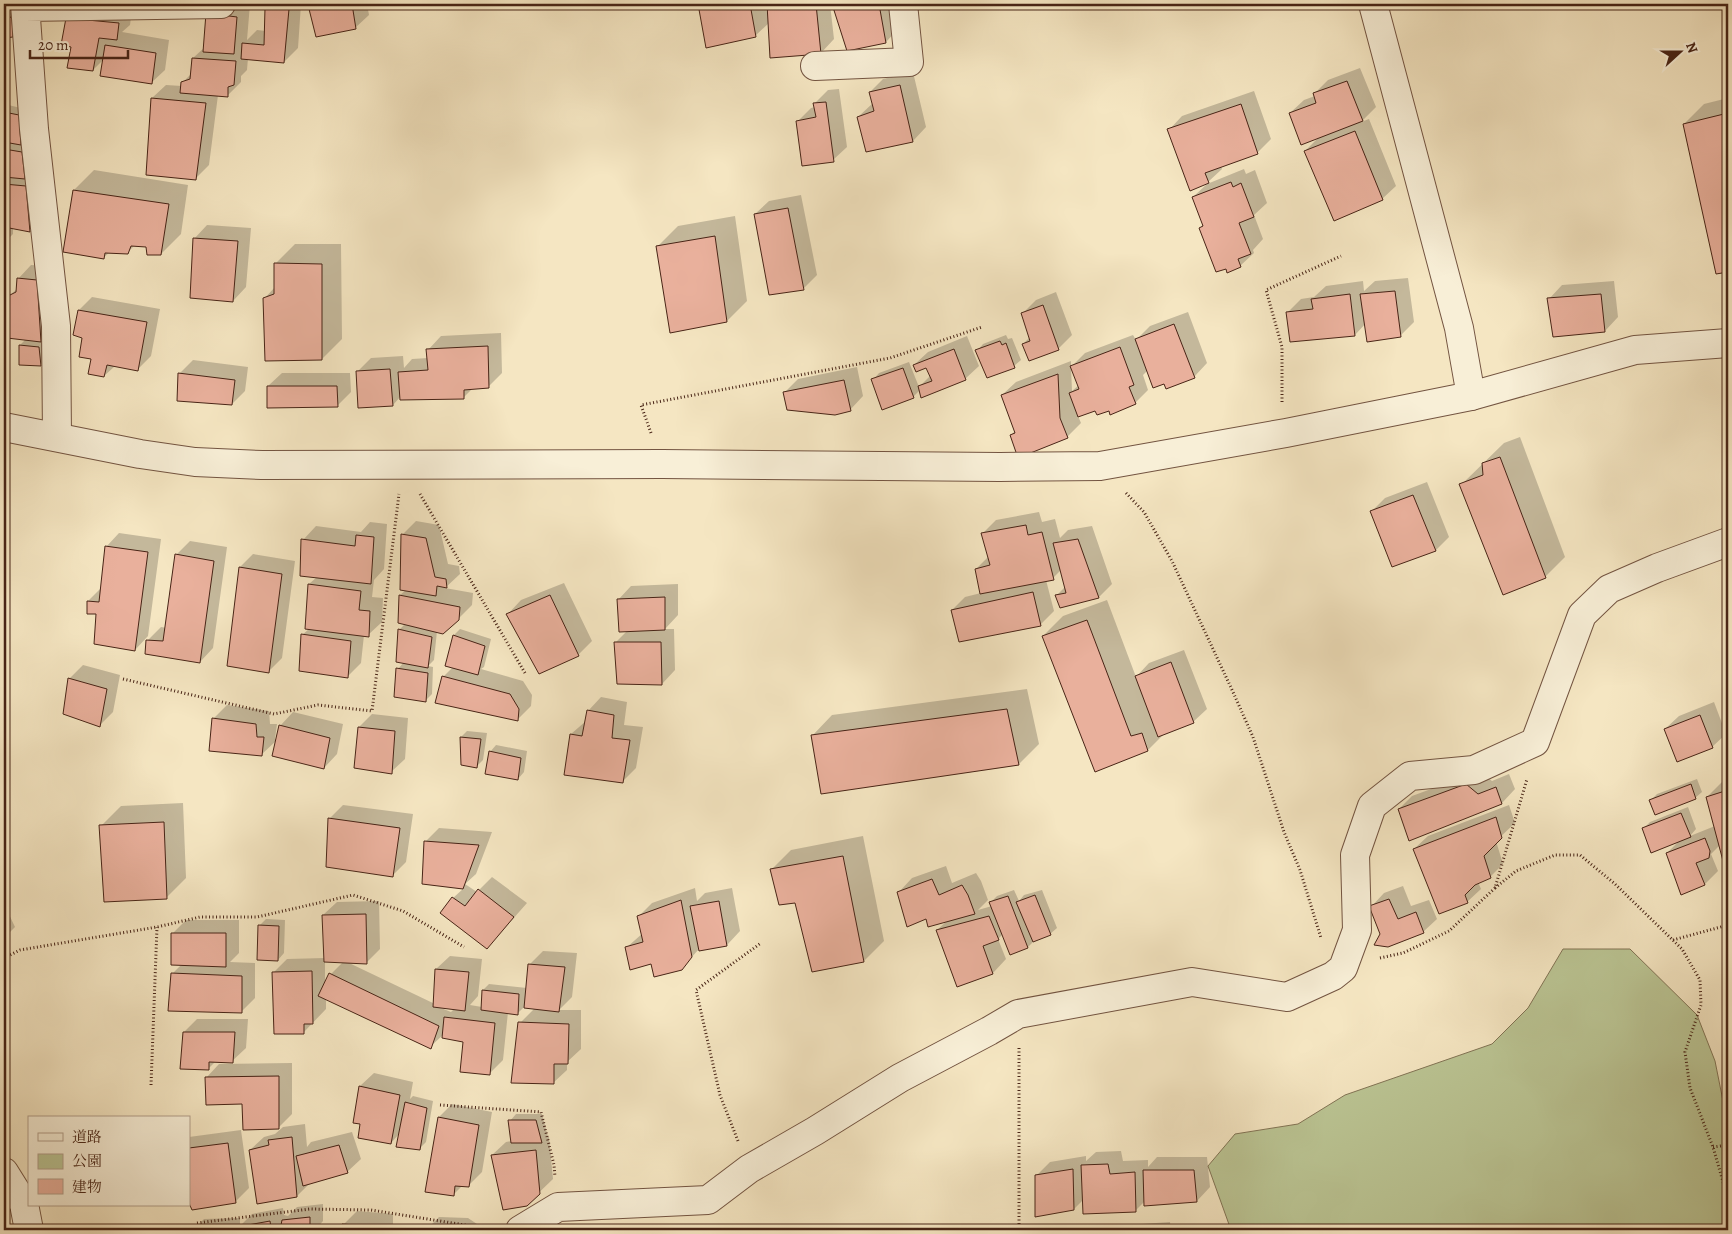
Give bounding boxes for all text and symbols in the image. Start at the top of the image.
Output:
scale bar [30,28,128,60]
north arrow [1654,28,1704,78]
text: 20 m [38,35,69,55]
text: N [1681,39,1702,56]
legend [28,1116,190,1206]
text: 道路 [72,1127,102,1147]
text: 公園 [72,1151,102,1171]
text: 建物 [72,1177,102,1197]

